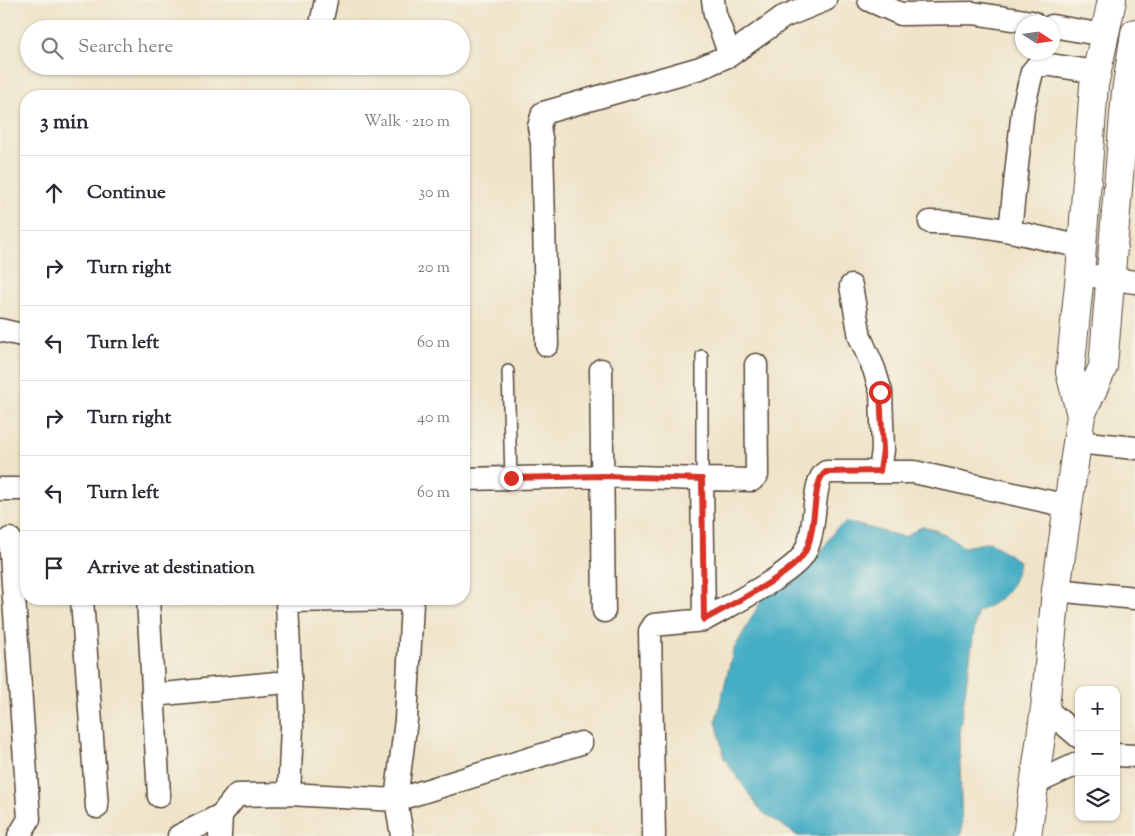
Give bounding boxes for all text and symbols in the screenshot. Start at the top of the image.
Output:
north arrow [1015,15,1060,60]
search box [20,20,470,75]
icon: search [38,34,66,62]
text: Search here [78,34,173,61]
text: 3 min [40,108,89,138]
text: Walk · 210 m [364,111,450,134]
icon: ahead [40,179,68,207]
text: Continue [87,180,166,207]
text: 30 m [419,182,450,205]
icon: right [40,254,68,282]
text: Turn right [87,255,171,282]
text: 20 m [417,257,450,280]
icon: left [40,329,68,357]
text: Turn left [87,330,159,357]
text: 60 m [417,332,450,355]
route start [869,381,892,404]
icon: right [40,404,68,432]
text: Turn right [87,405,171,432]
text: 40 m [417,407,450,430]
route end [500,467,523,490]
icon: left [40,479,68,507]
text: Turn left [87,480,159,507]
text: 60 m [417,482,450,505]
icon: arrive [40,554,68,582]
text: Arrive at destination [87,555,255,582]
map controls [1075,686,1120,821]
button: + [1075,686,1120,731]
button: − [1075,731,1120,776]
button: layers [1075,776,1120,821]

